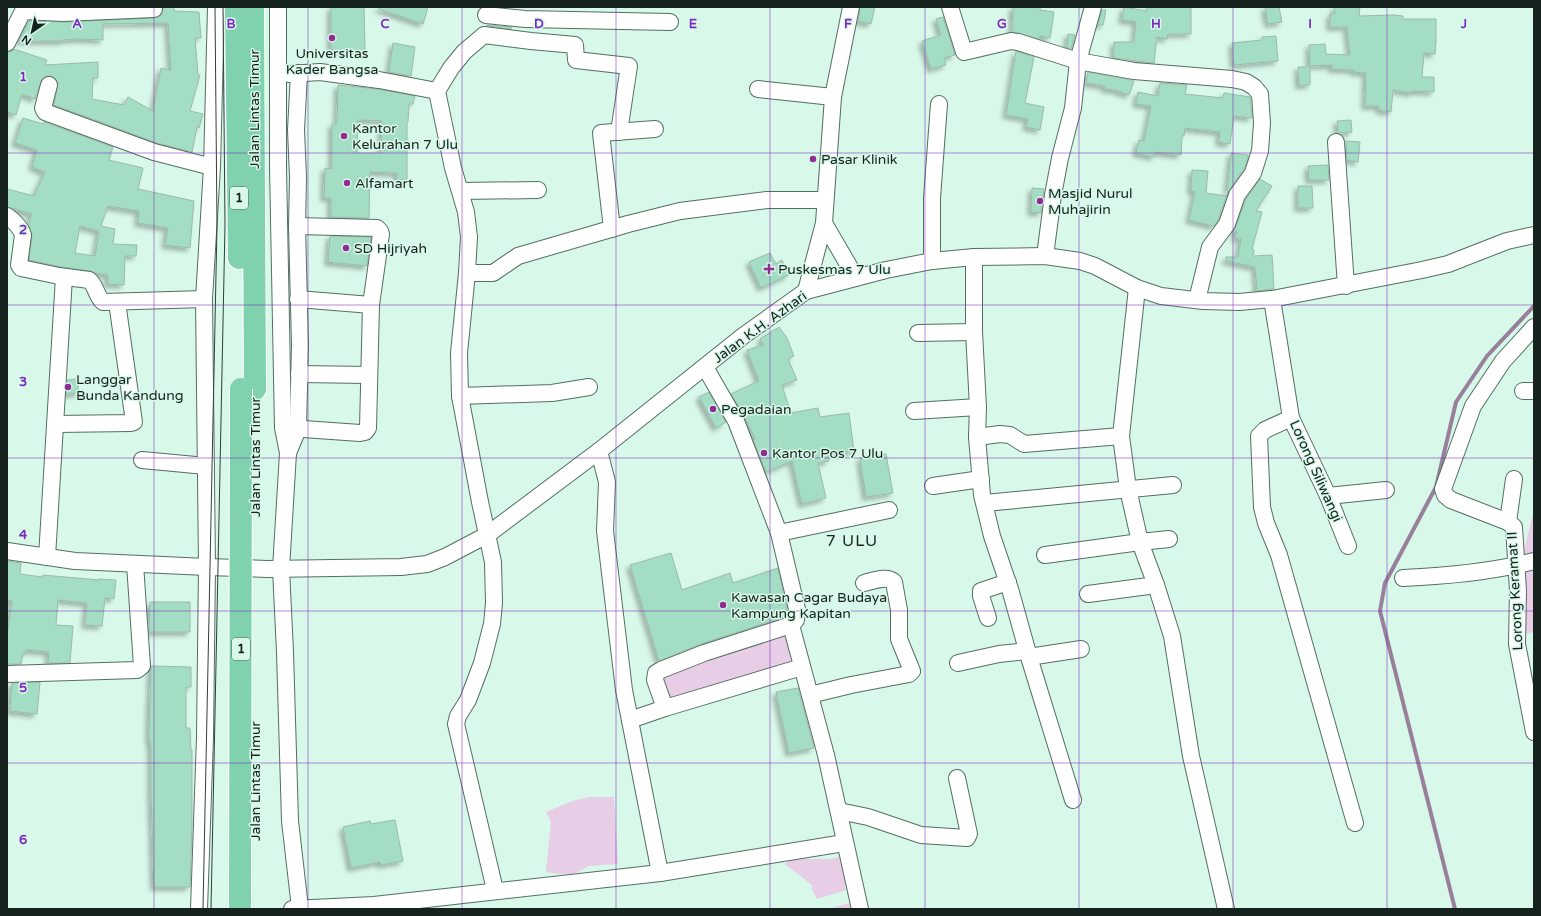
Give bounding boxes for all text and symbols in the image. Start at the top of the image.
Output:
north arrow [12,12,52,52]
text: A [72,16,82,32]
text: B [226,16,236,32]
text: C [380,16,390,32]
text: D [534,16,544,32]
text: E [689,16,697,32]
text: F [844,16,852,32]
text: G [997,16,1007,32]
text: H [1151,16,1161,32]
text: I [1308,16,1312,32]
text: J [1460,16,1467,32]
text: N [19,32,34,48]
marker: Universitas Kader Bangsa [327,33,337,43]
place label: Universitas Kader Bangsa [286,45,378,78]
street label: Jalan Lintas Timur [246,48,263,169]
text: 1 [19,69,27,85]
place label: Kantor Kelurahan 7 Ulu [352,120,458,153]
marker: Kantor Kelurahan 7 Ulu [339,131,349,141]
place label: Pasar Klinik [821,151,898,168]
marker: Pasar Klinik [808,154,818,164]
place label: Alfamart [355,175,414,192]
marker: Alfamart [342,178,352,188]
place label: Masjid Nurul Muhajirin [1048,185,1133,218]
road number: 1 [230,187,248,209]
marker: Masjid Nurul Muhajirin [1035,196,1045,206]
text: 2 [19,222,27,238]
place label: SD Hijriyah [354,240,427,257]
marker: SD Hijriyah [341,243,351,253]
place label: Puskesmas 7 Ulu [778,261,891,278]
marker: Puskesmas 7 Ulu [763,263,775,275]
street label: Jalan K.H. Azhari [710,287,810,367]
place label: Langgar Bunda Kandung [76,371,184,404]
text: 3 [19,374,27,390]
marker: Langgar Bunda Kandung [63,382,73,392]
street label: Jalan Lintas Timur [247,396,264,517]
place label: Pegadaian [721,401,791,418]
marker: Pegadaian [708,404,718,414]
street label: Lorong Siliwangi [1286,417,1346,525]
place label: Kantor Pos 7 Ulu [772,445,883,462]
marker: Kantor Pos 7 Ulu [759,448,769,458]
text: 4 [19,527,28,543]
district label: 7 ULU [826,531,878,551]
street label: Lorong Keramat II [1503,531,1527,651]
place label: Kawasan Cagar Budaya Kampung Kapitan [731,589,887,622]
marker: Kawasan Cagar Budaya Kampung Kapitan [718,600,728,610]
road number: 1 [232,638,250,660]
text: 5 [19,680,27,696]
street label: Jalan Lintas Timur [247,720,264,841]
text: 6 [19,832,27,848]

